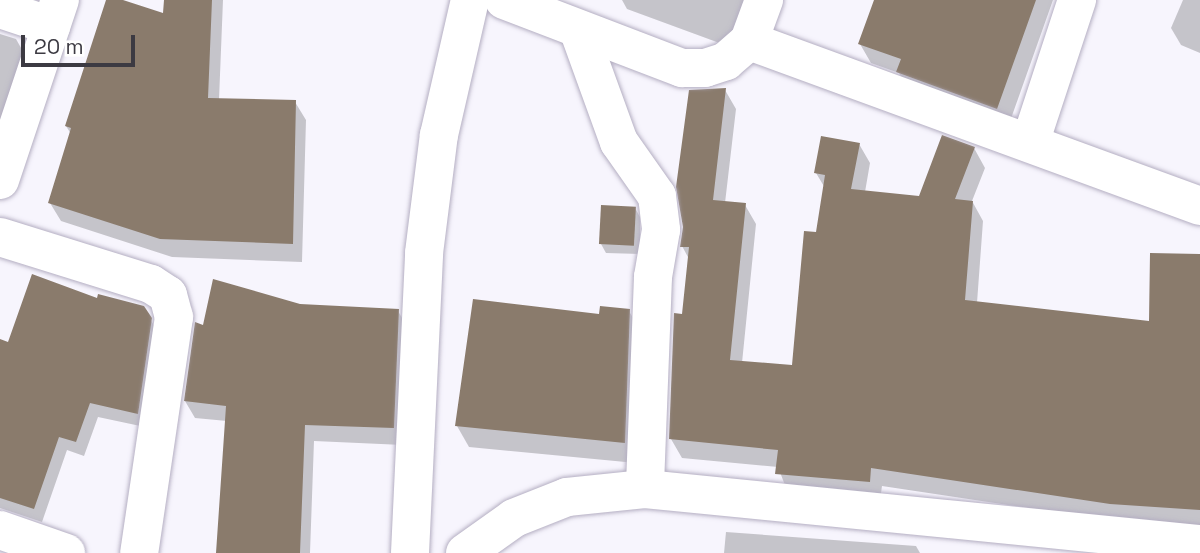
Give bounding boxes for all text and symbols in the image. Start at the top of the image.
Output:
scale bar [24,21,138,65]
text: 20 m [34,33,84,60]

